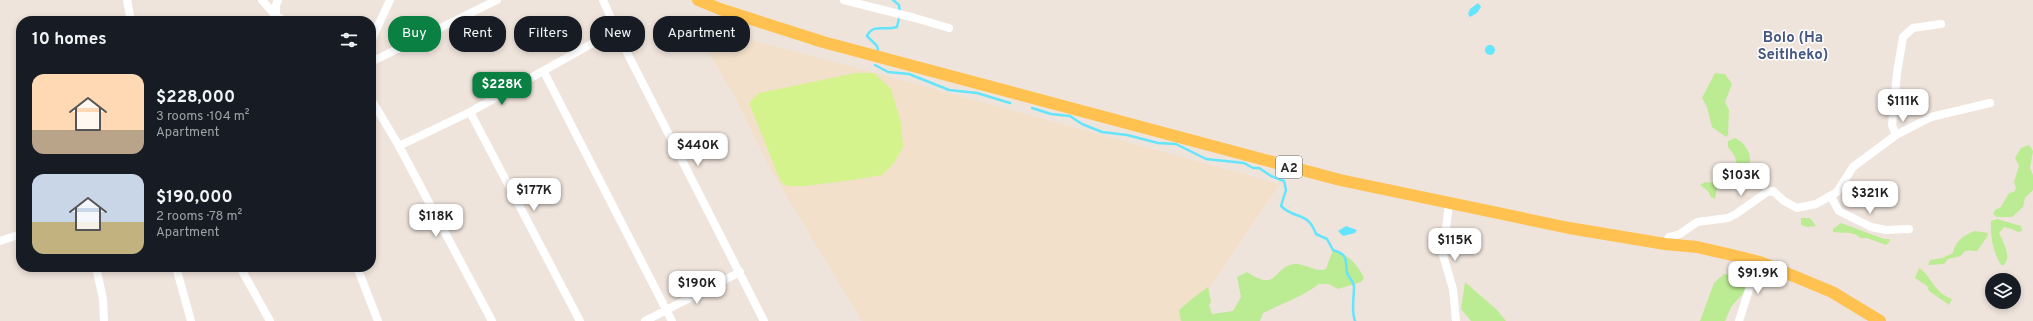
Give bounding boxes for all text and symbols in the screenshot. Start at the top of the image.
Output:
chip: Buy [388,16,441,52]
chip: Rent [449,16,506,52]
chip: Filters [514,16,582,52]
chip: New [590,16,645,52]
chip: Apartment [653,16,750,52]
text: 10 homes [32,29,107,51]
icon: filters [338,29,360,51]
district label: Bolo (Ha Seitlheko) [1758,29,1828,65]
pin: $228K [474,72,530,106]
text: $228K [481,77,523,93]
text: $228,000 [156,87,235,109]
pin: $111K [1875,89,1931,123]
icon: home [64,90,112,138]
text: $111K [1887,94,1919,110]
text: 3 rooms · 104 m² [156,109,250,125]
text: Apartment [156,125,219,141]
pin: $440K [670,133,726,167]
text: $440K [677,138,719,154]
road number: A2 [1276,156,1302,178]
pin: $103K [1713,163,1769,197]
text: $103K [1722,168,1760,184]
pin: $177K [506,178,562,212]
pin: $321K [1842,181,1898,215]
text: $177K [516,183,552,199]
text: $321K [1851,186,1889,202]
text: $190,000 [156,187,233,209]
icon: home [64,190,112,238]
pin: $118K [408,204,464,238]
text: 2 rooms · 78 m² [156,209,242,225]
text: $118K [418,209,454,225]
text: Apartment [156,225,219,241]
pin: $115K [1427,228,1483,262]
text: $115K [1437,233,1473,249]
pin: $91.9K [1725,261,1791,295]
text: $91.9K [1737,266,1779,282]
pin: $190K [669,271,725,305]
map controls [1985,273,2021,309]
button: layers [1985,273,2021,309]
text: $190K [678,276,716,292]

